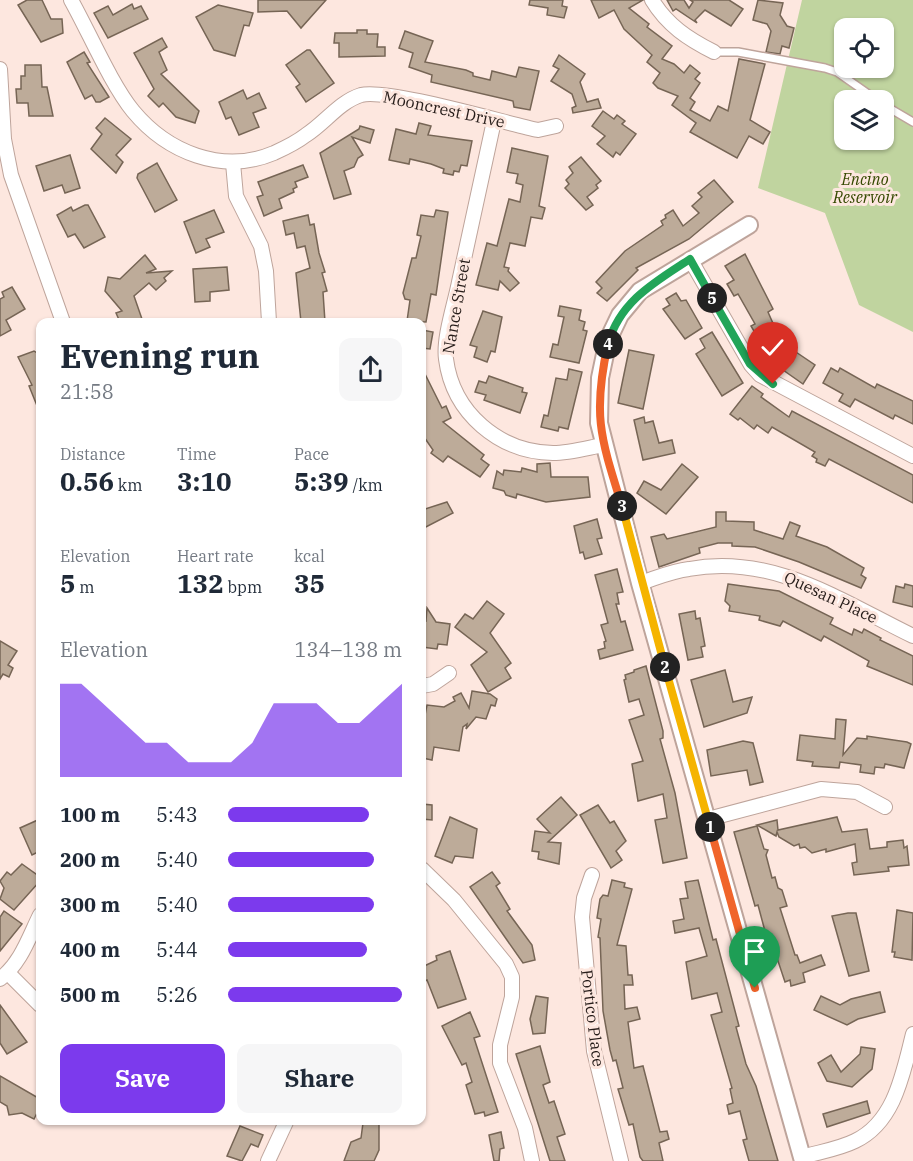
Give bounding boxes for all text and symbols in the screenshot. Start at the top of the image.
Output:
map controls [834,18,894,150]
button: locate [834,18,894,78]
street label: Mooncrest Drive [381,86,507,132]
button: layers [834,90,894,150]
park label: Encino Reservoir [832,169,898,207]
street label: Nance Street [438,256,474,355]
pin: 5 [697,283,727,313]
text: 5 [707,288,717,308]
pin [747,322,798,384]
pin: 4 [593,329,623,359]
icon: check [756,331,789,364]
text: Evening run [60,334,260,377]
text: 4 [603,334,613,354]
button: share [339,338,402,401]
text: 21:58 [60,378,114,405]
text: Distance [60,444,125,464]
text: Time [177,444,216,464]
text: Pace [294,444,329,464]
text: 0.56 [60,464,114,498]
text: 3:10 [177,464,232,498]
text: 5:39 [294,464,349,498]
text: km [114,475,142,495]
text: /km [349,475,383,495]
pin: 3 [607,491,637,521]
text: 3 [617,496,627,516]
text: Elevation [60,546,130,566]
text: Heart rate [177,546,254,566]
text: kcal [294,546,325,566]
text: 5 [60,566,76,600]
text: 132 [177,566,224,600]
text: 35 [294,566,325,600]
street label: Quesan Place [781,567,881,627]
text: m [76,577,95,597]
text: bpm [224,577,262,597]
text: Elevation [60,636,148,663]
text: 134–138 m [295,636,402,663]
pin: 2 [650,652,680,682]
text: 2 [660,657,670,677]
text: 100 m [60,801,120,828]
text: 5:43 [156,801,198,828]
pin: 1 [695,812,725,842]
text: 1 [705,817,715,837]
text: 200 m [60,846,120,873]
text: 5:40 [156,846,198,873]
text: 300 m [60,891,120,918]
text: 5:40 [156,891,198,918]
pin [729,926,780,988]
icon: arrive [738,935,771,968]
text: 400 m [60,936,120,963]
text: 5:44 [156,936,198,963]
street label: Portico Place [577,968,609,1068]
text: 500 m [60,981,120,1008]
text: 5:26 [156,981,198,1008]
button: Save [60,1044,225,1113]
button: Share [237,1044,402,1113]

